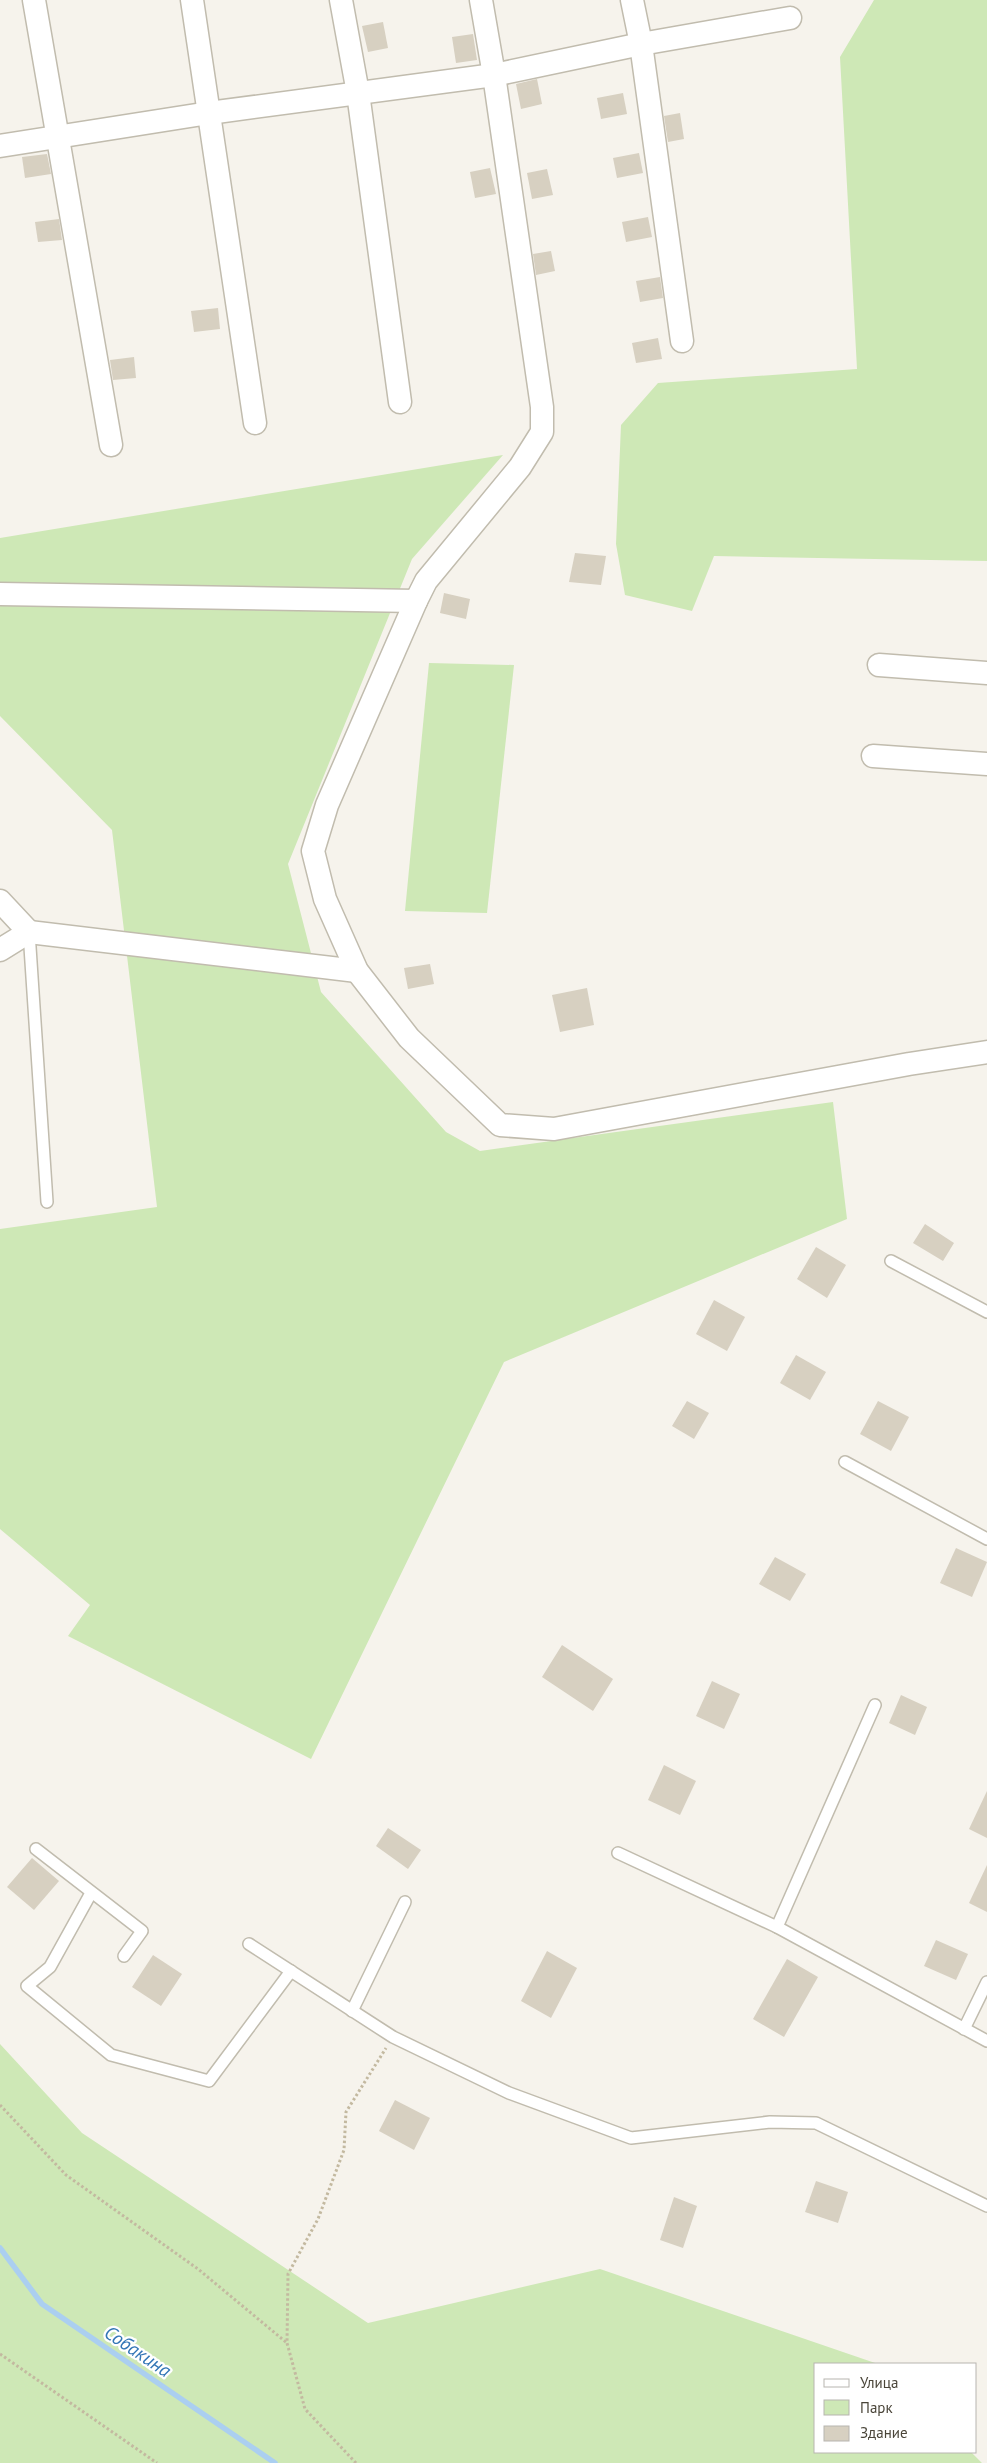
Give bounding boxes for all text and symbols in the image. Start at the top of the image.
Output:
water label: Собакина [100,2320,177,2382]
legend [814,2363,977,2453]
text: Улица [860,2373,898,2392]
text: Парк [860,2398,893,2417]
text: Здание [860,2423,908,2442]

